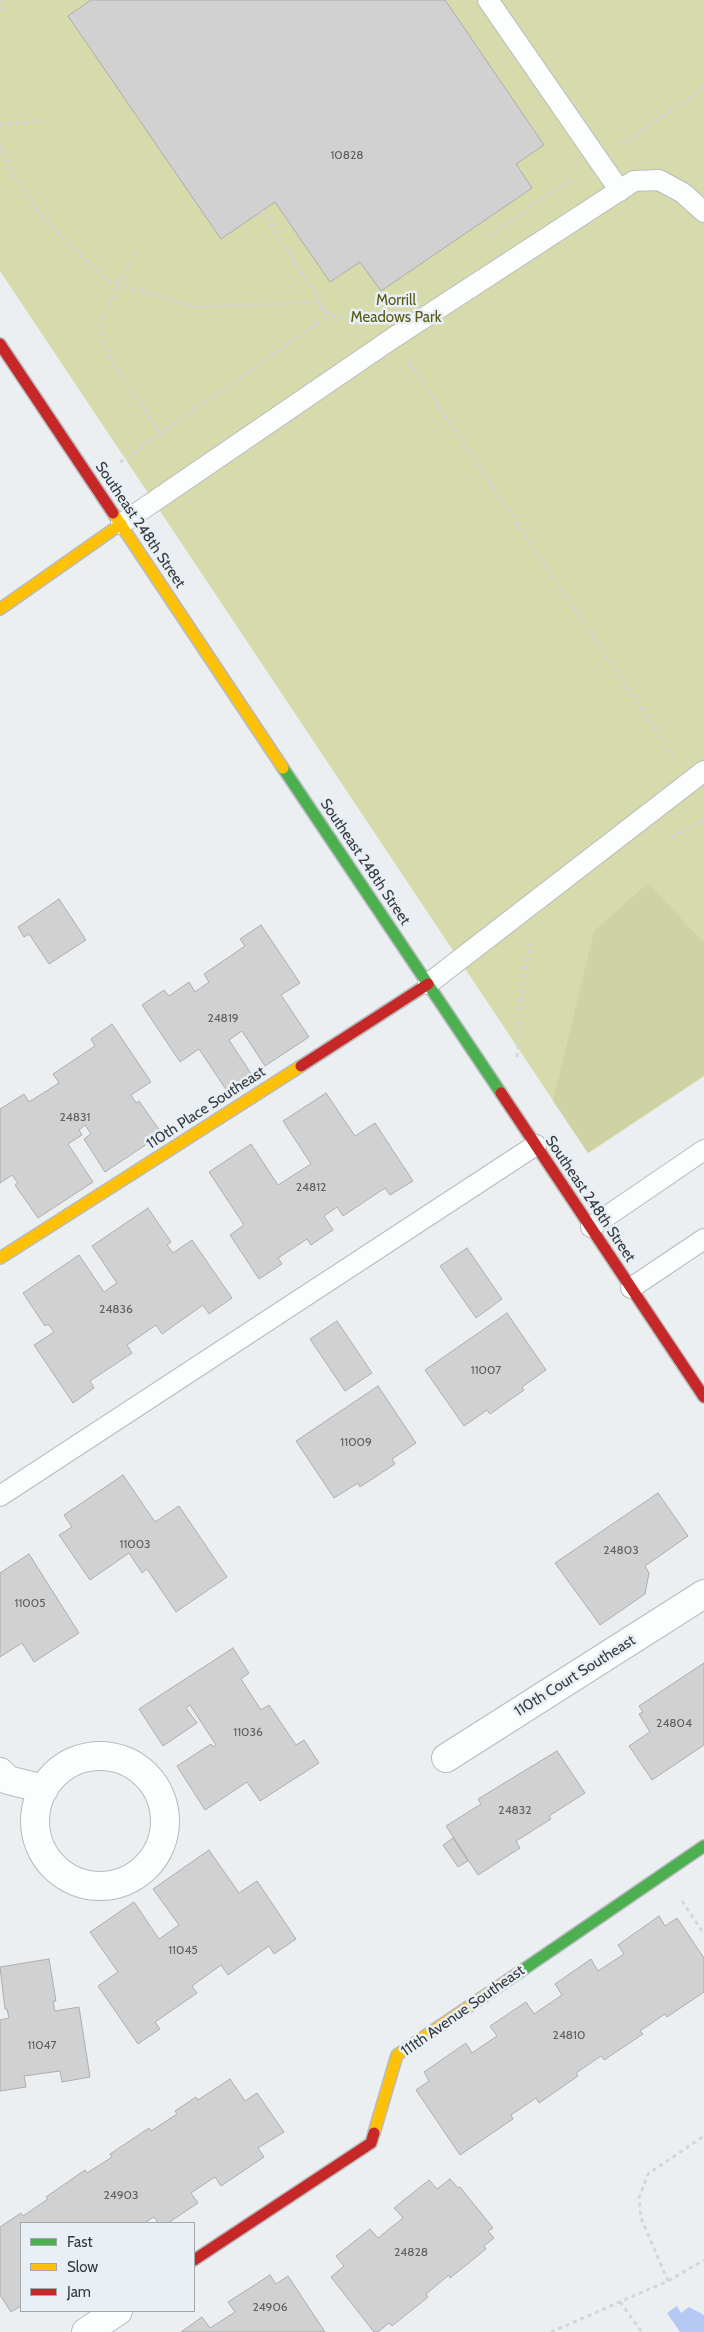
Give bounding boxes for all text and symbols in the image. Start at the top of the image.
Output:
house number: 10828 [330,148,364,162]
park label: Morrill Meadows Park [351,292,441,327]
street label: Southeast 248th Street [91,458,189,592]
street label: Southeast 248th Street [316,795,414,929]
house number: 24819 [207,1011,239,1025]
street label: 110th Place Southeast [143,1063,269,1153]
house number: 24831 [60,1110,90,1124]
street label: Southeast 248th Street [541,1132,639,1266]
house number: 24812 [296,1180,326,1194]
house number: 24836 [99,1302,133,1316]
house number: 11007 [471,1363,501,1377]
house number: 11009 [340,1435,372,1449]
house number: 11003 [119,1537,151,1551]
house number: 24803 [603,1543,639,1557]
house number: 11005 [14,1596,46,1610]
street label: 110th Court Southeast [511,1631,639,1721]
house number: 24804 [656,1716,692,1730]
house number: 11036 [233,1725,263,1739]
house number: 24832 [498,1803,532,1817]
house number: 11045 [168,1943,198,1957]
street label: 111th Avenue Southeast [398,1962,528,2060]
house number: 24810 [553,2028,585,2042]
house number: 11047 [27,2038,57,2052]
house number: 24903 [104,2188,138,2202]
legend [20,2222,195,2312]
text: Fast [67,2233,92,2251]
house number: 24828 [394,2245,428,2259]
text: Slow [67,2258,98,2276]
text: Jam [67,2283,91,2301]
house number: 24906 [252,2300,288,2314]

